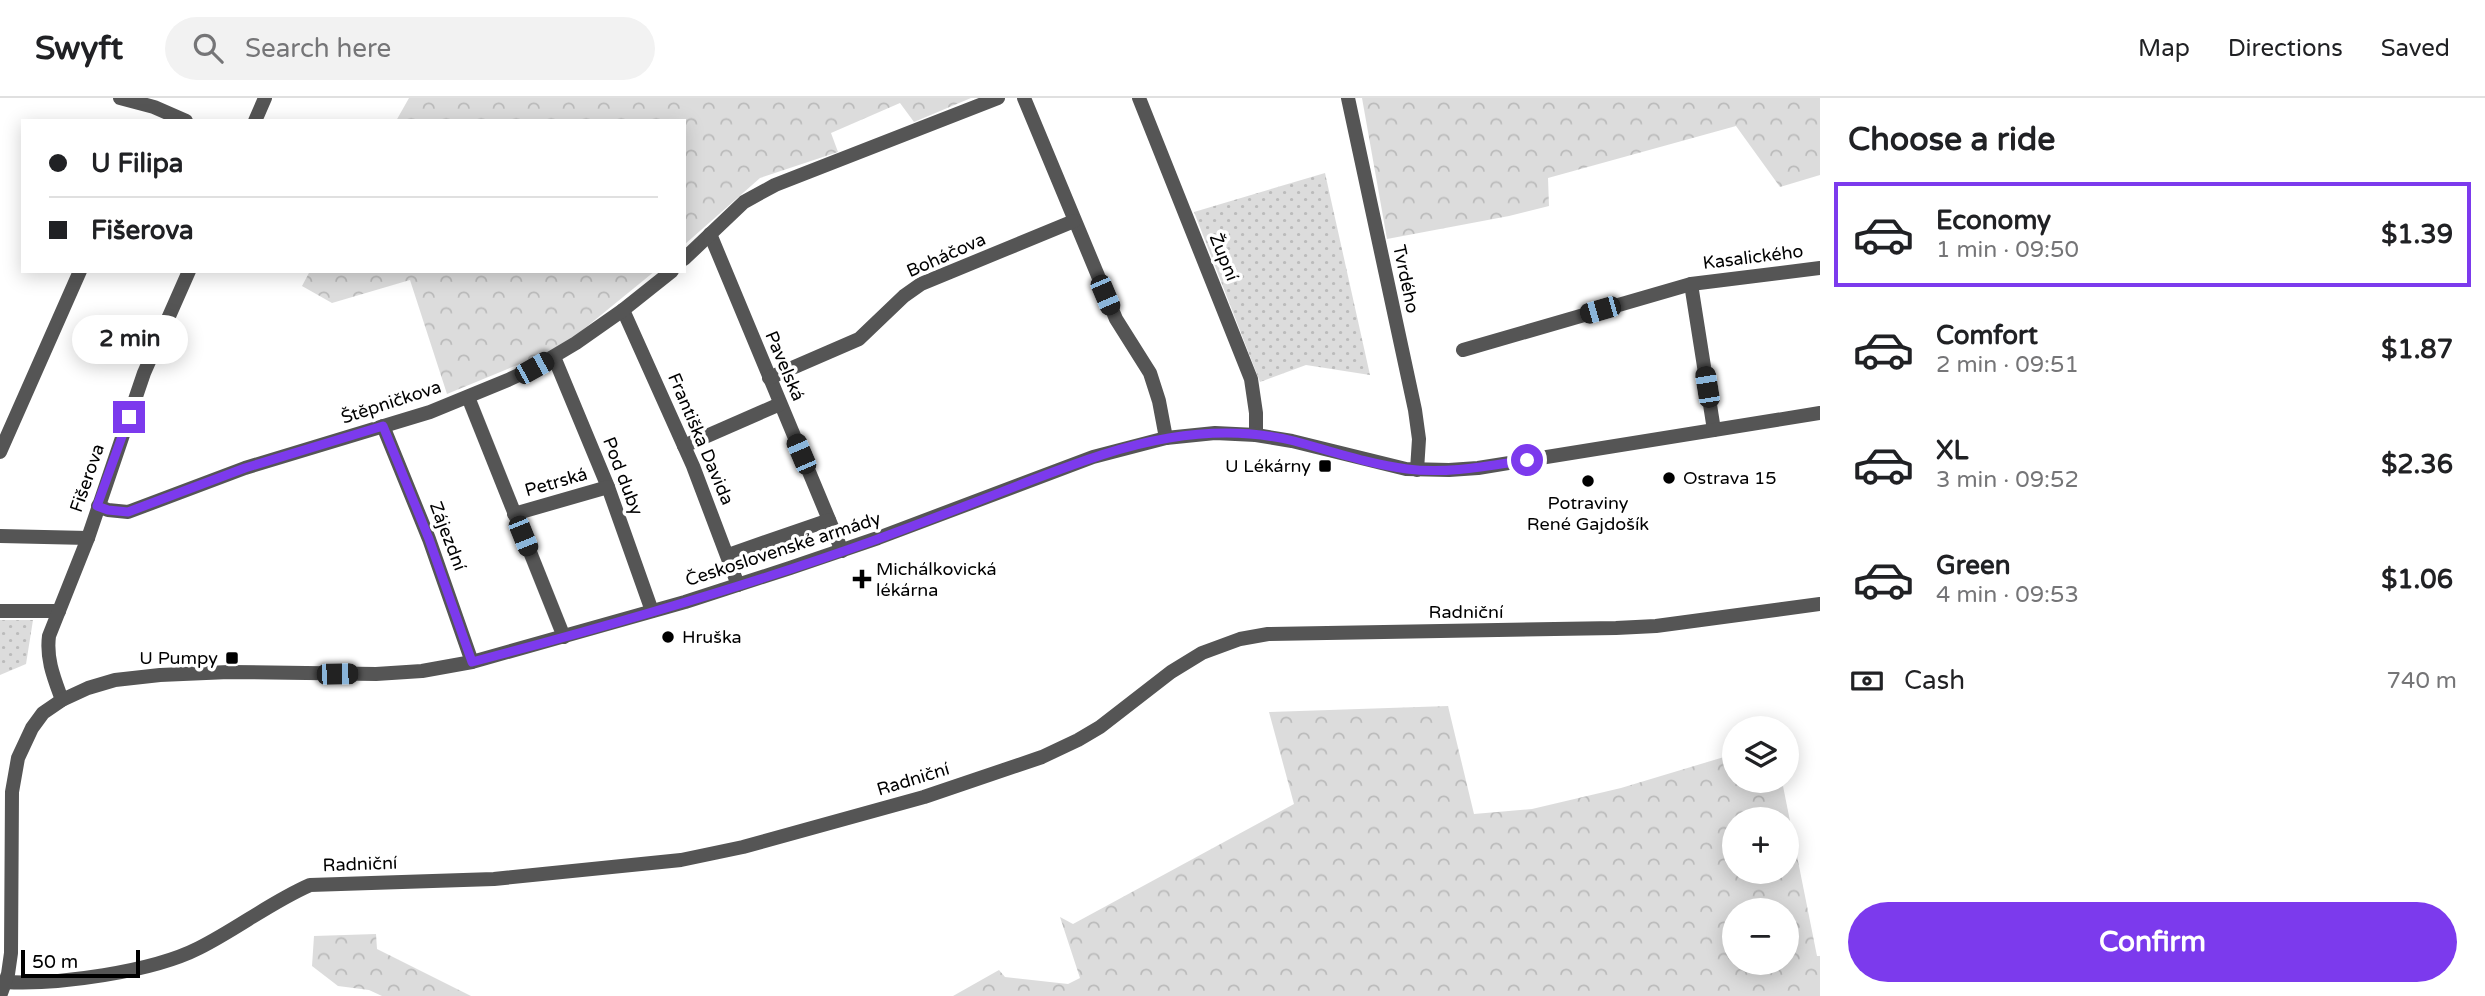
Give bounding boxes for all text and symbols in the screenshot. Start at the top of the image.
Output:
search box [165,17,655,80]
text: Swyft [35,29,123,68]
icon: search [189,29,227,67]
text: Search here [245,33,391,64]
text: Map [2138,34,2190,63]
text: Directions [2228,34,2343,63]
text: Saved [2381,34,2450,63]
text: Choose a ride [1848,121,2055,159]
text: U Filipa [91,148,183,179]
icon: car [1852,203,1915,266]
text: Economy [1936,205,2051,236]
text: Fišerova [91,215,194,246]
text: $1.39 [2381,219,2453,250]
street label: Boháčova [903,228,989,282]
street label: Župní [1205,230,1244,284]
text: 1 min · 09:50 [1936,236,2079,264]
street label: Kasalického [1701,240,1805,274]
street label: Tvrdého [1388,243,1424,315]
car [1088,272,1123,318]
car [1577,294,1624,326]
callout: 2 min [71,316,187,364]
icon: car [1852,318,1915,381]
text: Comfort [1936,320,2038,351]
text: 2 min [99,325,161,353]
street label: Pavelská [760,328,810,404]
text: $1.87 [2381,334,2453,365]
car [511,349,558,387]
text: 2 min · 09:51 [1936,351,2079,379]
car [1694,365,1721,409]
street label: Františka Davida [663,370,739,508]
street label: Štěpničkova [338,375,444,429]
route end [113,401,145,433]
car [784,431,819,477]
icon: car [1852,433,1915,496]
street label: Pod duby [598,434,648,519]
text: XL [1936,435,1968,466]
street label: Fišerova [65,441,109,515]
route start [1511,444,1543,476]
text: $2.36 [2381,449,2453,480]
place label: U Lékárny [1225,455,1311,477]
marker: U Lékárny [1317,458,1333,474]
street label: Petrská [522,463,590,501]
text: 3 min · 09:52 [1936,466,2079,494]
place label: Ostrava 15 [1683,467,1777,489]
marker: Ostrava 15 [1661,470,1677,486]
marker: Potraviny René Gajdošík [1580,473,1596,489]
place label: Potraviny René Gajdošík [1527,492,1649,535]
street label: Zájezdní [425,498,471,574]
street label: Československé armády [683,507,884,591]
car [506,513,541,559]
icon: car [1852,548,1915,611]
text: Green [1936,550,2011,581]
place label: Michálkovická lékárna [876,558,997,601]
text: $1.06 [2381,564,2453,595]
marker: Michálkovická lékárna [854,571,870,587]
text: 4 min · 09:53 [1936,581,2079,609]
street label: Radniční [1429,601,1504,623]
place label: Hruška [682,626,742,648]
marker: Hruška [660,629,676,645]
place label: U Pumpy [139,647,218,669]
marker: U Pumpy [224,650,240,666]
icon: cash [1848,662,1886,700]
car [316,663,359,685]
text: Cash [1904,665,1965,696]
text: 740 m [2387,667,2457,695]
map controls [1722,716,1799,975]
button: layers [1722,716,1799,793]
street label: Radniční [874,757,952,800]
button: + [1722,807,1799,884]
street label: Radniční [322,852,398,876]
button: − [1722,898,1799,975]
button: Confirm [1848,902,2457,982]
scale bar [21,947,140,979]
text: 50 m [32,951,78,973]

